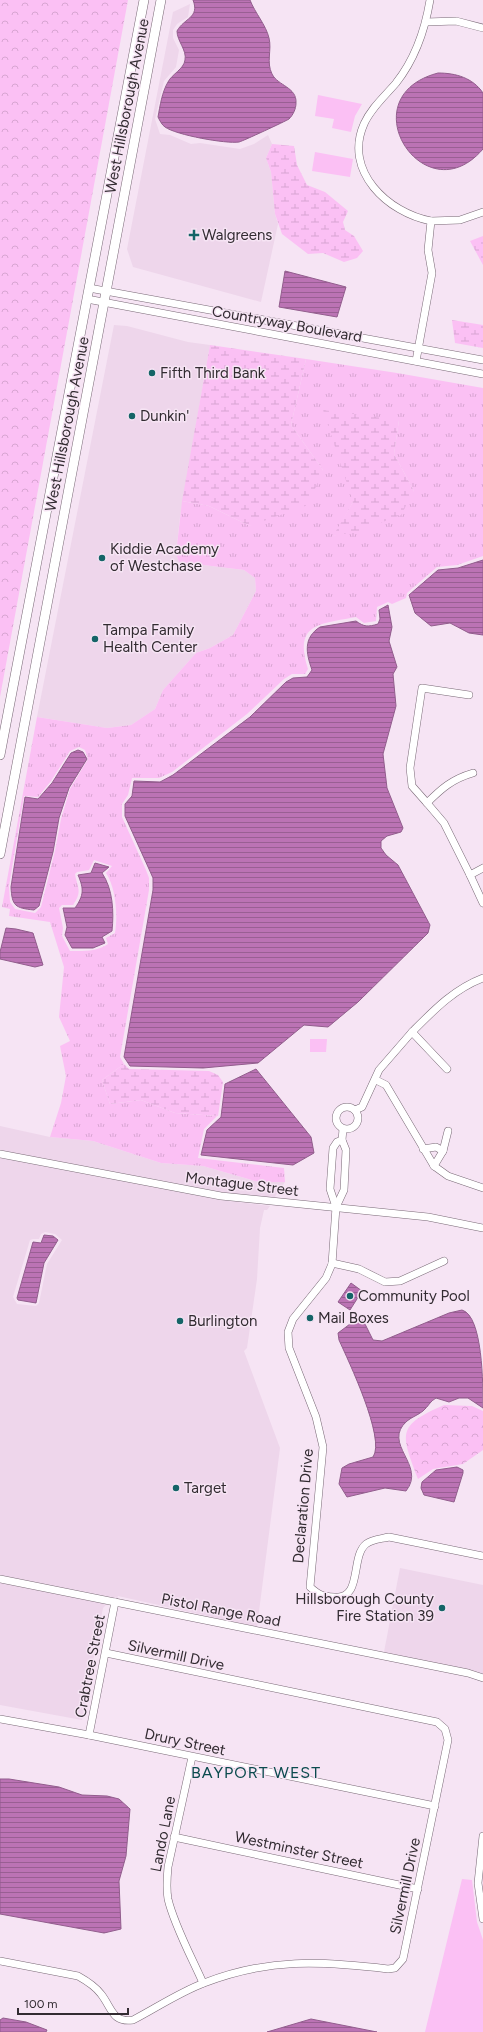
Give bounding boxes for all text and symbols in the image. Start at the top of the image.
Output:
street label: West Hillsborough Avenue [101,17,153,195]
place label: Walgreens [202,226,272,244]
marker: Walgreens [189,230,199,240]
street label: Countryway Boulevard [210,302,364,346]
street label: West Hillsborough Avenue [41,335,93,513]
place label: Fifth Third Bank [160,364,266,382]
marker: Fifth Third Bank [147,368,157,378]
place label: Dunkin' [140,407,189,425]
marker: Dunkin' [127,411,137,421]
place label: Kiddie Academy of Westchase [110,540,219,575]
marker: Kiddie Academy of Westchase [97,553,107,563]
place label: Tampa Family Health Center [103,621,197,656]
marker: Tampa Family Health Center [90,634,100,644]
street label: Montague Street [184,1168,300,1200]
place label: Community Pool [358,1287,470,1305]
marker: Community Pool [345,1291,355,1301]
place label: Mail Boxes [318,1309,389,1327]
place label: Burlington [188,1312,257,1330]
marker: Mail Boxes [305,1313,315,1323]
marker: Burlington [175,1316,185,1326]
street label: Declaration Drive [289,1448,317,1564]
place label: Target [184,1479,227,1497]
marker: Target [171,1483,181,1493]
street label: Pistol Range Road [160,1590,282,1630]
place label: Hillsborough County Fire Station 39 [295,1590,434,1625]
marker: Hillsborough County Fire Station 39 [437,1603,447,1613]
street label: Crabtree Street [71,1612,109,1719]
street label: Silvermill Drive [126,1636,226,1674]
street label: Drury Street [143,1725,228,1759]
district label: BAYPORT WEST [191,1763,321,1782]
street label: Lando Lane [147,1794,179,1874]
street label: Westminster Street [233,1828,365,1872]
street label: Silvermill Drive [386,1836,424,1936]
scale bar [18,1990,128,2016]
text: 100 m [24,1997,58,2011]

